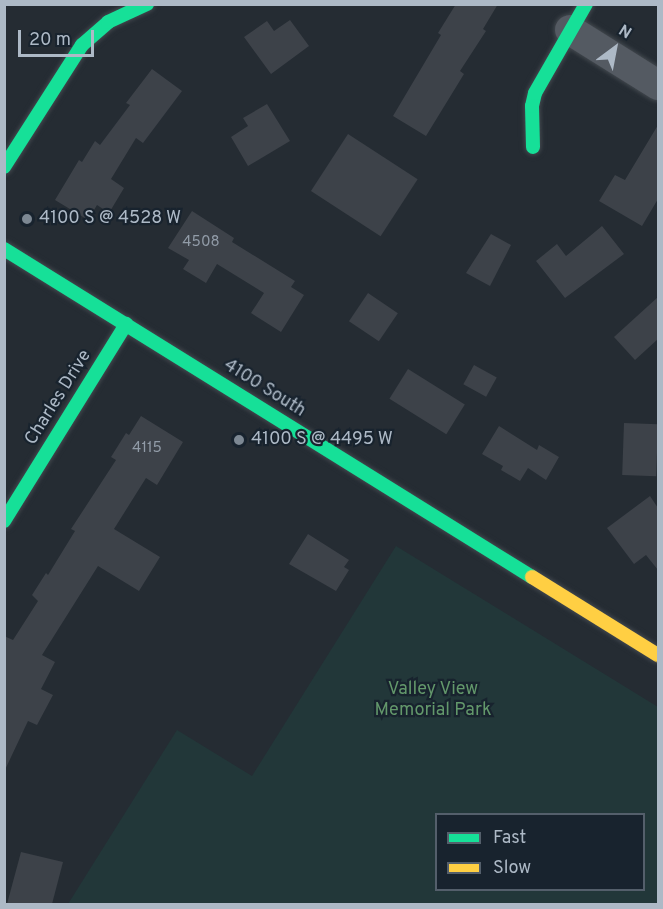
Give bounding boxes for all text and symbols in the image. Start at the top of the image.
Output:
scale bar [21,18,98,56]
north arrow [585,18,645,78]
text: N [614,21,635,44]
text: 20 m [29,29,71,52]
place label: 4100 S @ 4528 W [39,208,182,230]
marker: 4100 S @ 4528 W [20,212,34,226]
house number: 4508 [182,234,220,252]
street label: Charles Drive [21,346,97,450]
street label: 4100 South [219,355,309,423]
place label: 4100 S @ 4495 W [251,429,393,451]
marker: 4100 S @ 4495 W [232,433,246,447]
house number: 4115 [132,440,162,458]
park label: Valley View Memorial Park [375,680,491,722]
legend [435,813,645,891]
text: Fast [493,827,526,850]
text: Slow [493,857,531,880]

